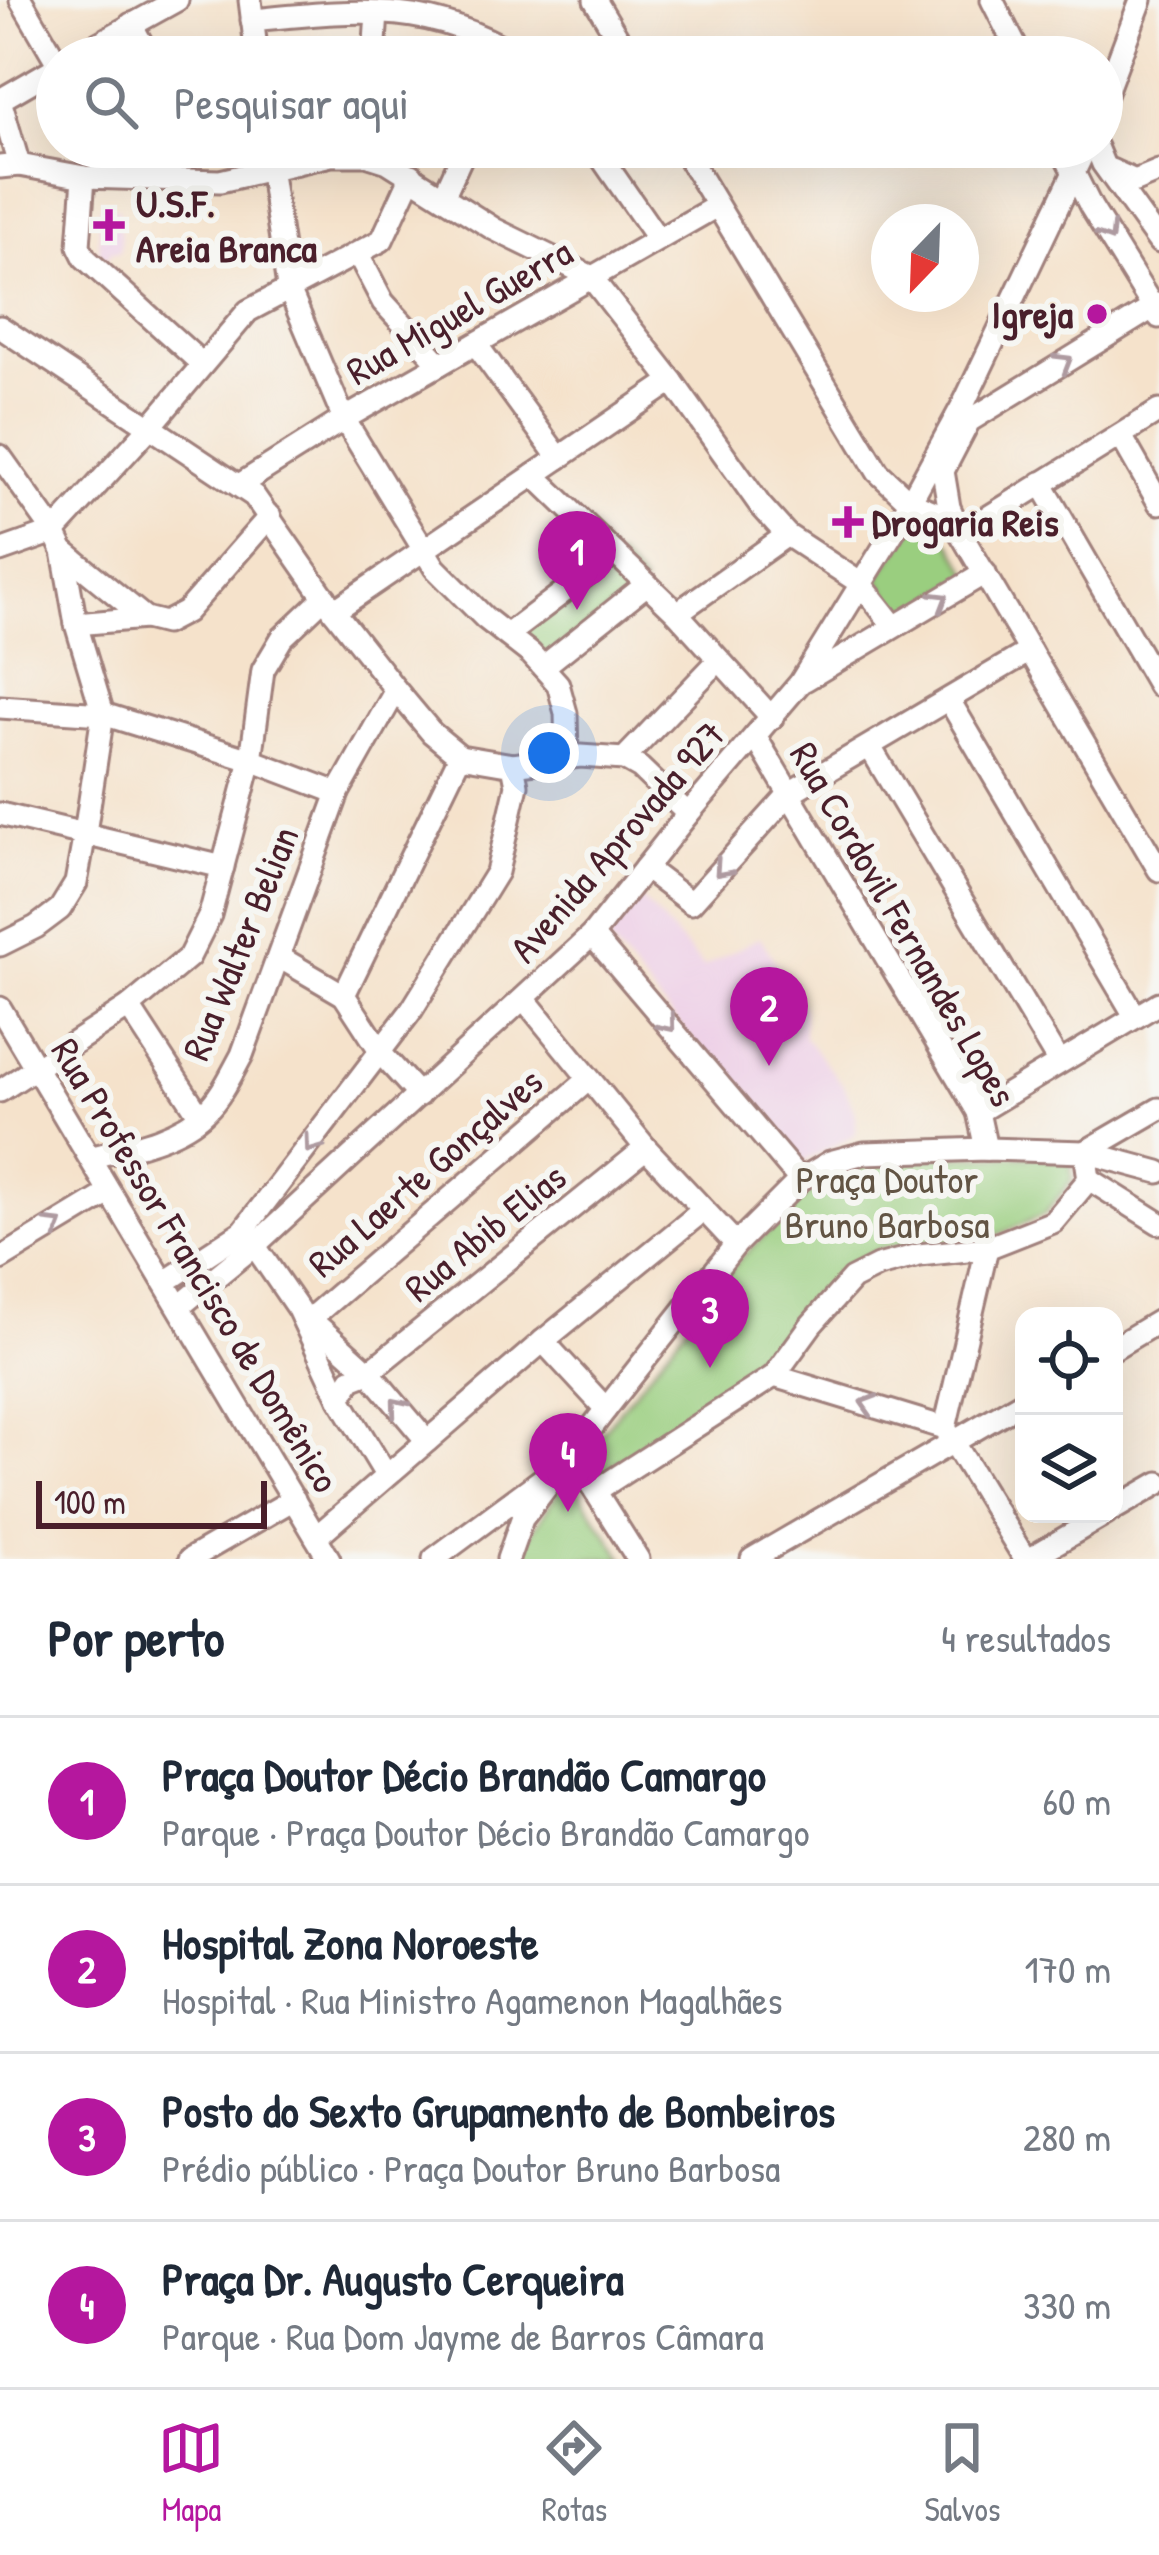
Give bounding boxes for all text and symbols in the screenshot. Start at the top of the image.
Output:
search box [36,36,1123,168]
icon: search [78,69,144,135]
text: Pesquisar aqui [174,72,409,133]
place label: U.S.F. Areia Branca [136,176,317,274]
north arrow [871,204,979,312]
marker: U.S.F. Areia Branca [93,209,125,241]
one-way arrow [1093,220,1116,242]
street label: Rua Miguel Guerra [336,224,581,397]
place label: Igreja [991,287,1074,341]
marker: Igreja [1084,301,1110,327]
one-way arrow [1051,354,1073,376]
place label: Drogaria Reis [872,495,1059,549]
marker: Drogaria Reis [835,509,861,535]
pin: 1 [538,511,616,610]
one-way arrow [927,591,949,614]
street label: Avenida Aprovada 927 [497,708,737,973]
your location [519,723,579,783]
street label: Rua Cordovil Fernandes Lopes [778,732,1030,1115]
street label: Rua Walter Belian [169,818,310,1067]
one-way arrow [715,855,736,877]
pin: 2 [730,967,808,1066]
one-way arrow [653,1010,675,1032]
street label: Rua Professor Francisco de Domênico [40,1028,353,1502]
street label: Rua Laerte Gonçalves [296,1055,553,1288]
one-way arrow [304,1132,326,1153]
street label: Rua Abib Elias [393,1150,576,1313]
park label: Praça Doutor Bruno Barbosa [785,1152,989,1250]
one-way arrow [42,1218,64,1240]
pin: 3 [671,1269,749,1368]
map controls [1015,1307,1123,1523]
button: locate [1015,1307,1123,1415]
one-way arrow [858,1394,879,1419]
one-way arrow [390,1398,412,1420]
pin: 4 [529,1413,607,1512]
button: layers [1015,1415,1123,1523]
scale bar [36,1475,267,1528]
text: 100 m [54,1480,126,1524]
text: Por perto [48,1603,224,1672]
text: 4 resultados [941,1611,1111,1664]
text: Praça Doutor Décio Brandão Camargo [162,1744,766,1805]
text: 1 [80,1774,94,1827]
text: 60 m [1042,1774,1111,1827]
text: Parque · Praça Doutor Décio Brandão Camargo [162,1805,809,1858]
text: Hospital Zona Noroeste [162,1912,539,1973]
text: 2 [78,1942,96,1995]
text: 170 m [1025,1942,1111,1995]
text: Hospital · Rua Ministro Agamenon Magalhães [162,1973,783,2026]
text: Posto do Sexto Grupamento de Bombeiros [162,2080,835,2141]
text: 3 [78,2110,96,2163]
text: 280 m [1023,2110,1111,2163]
text: Prédio público · Praça Doutor Bruno Barbosa [162,2141,780,2194]
text: Praça Dr. Augusto Cerqueira [162,2248,624,2309]
text: 4 [80,2278,94,2331]
text: 330 m [1023,2278,1111,2331]
text: Parque · Rua Dom Jayme de Barros Câmara [162,2309,764,2362]
tab: Mapa [158,2415,224,2531]
tab: Rotas [541,2415,607,2531]
tab: Salvos [924,2415,1001,2531]

